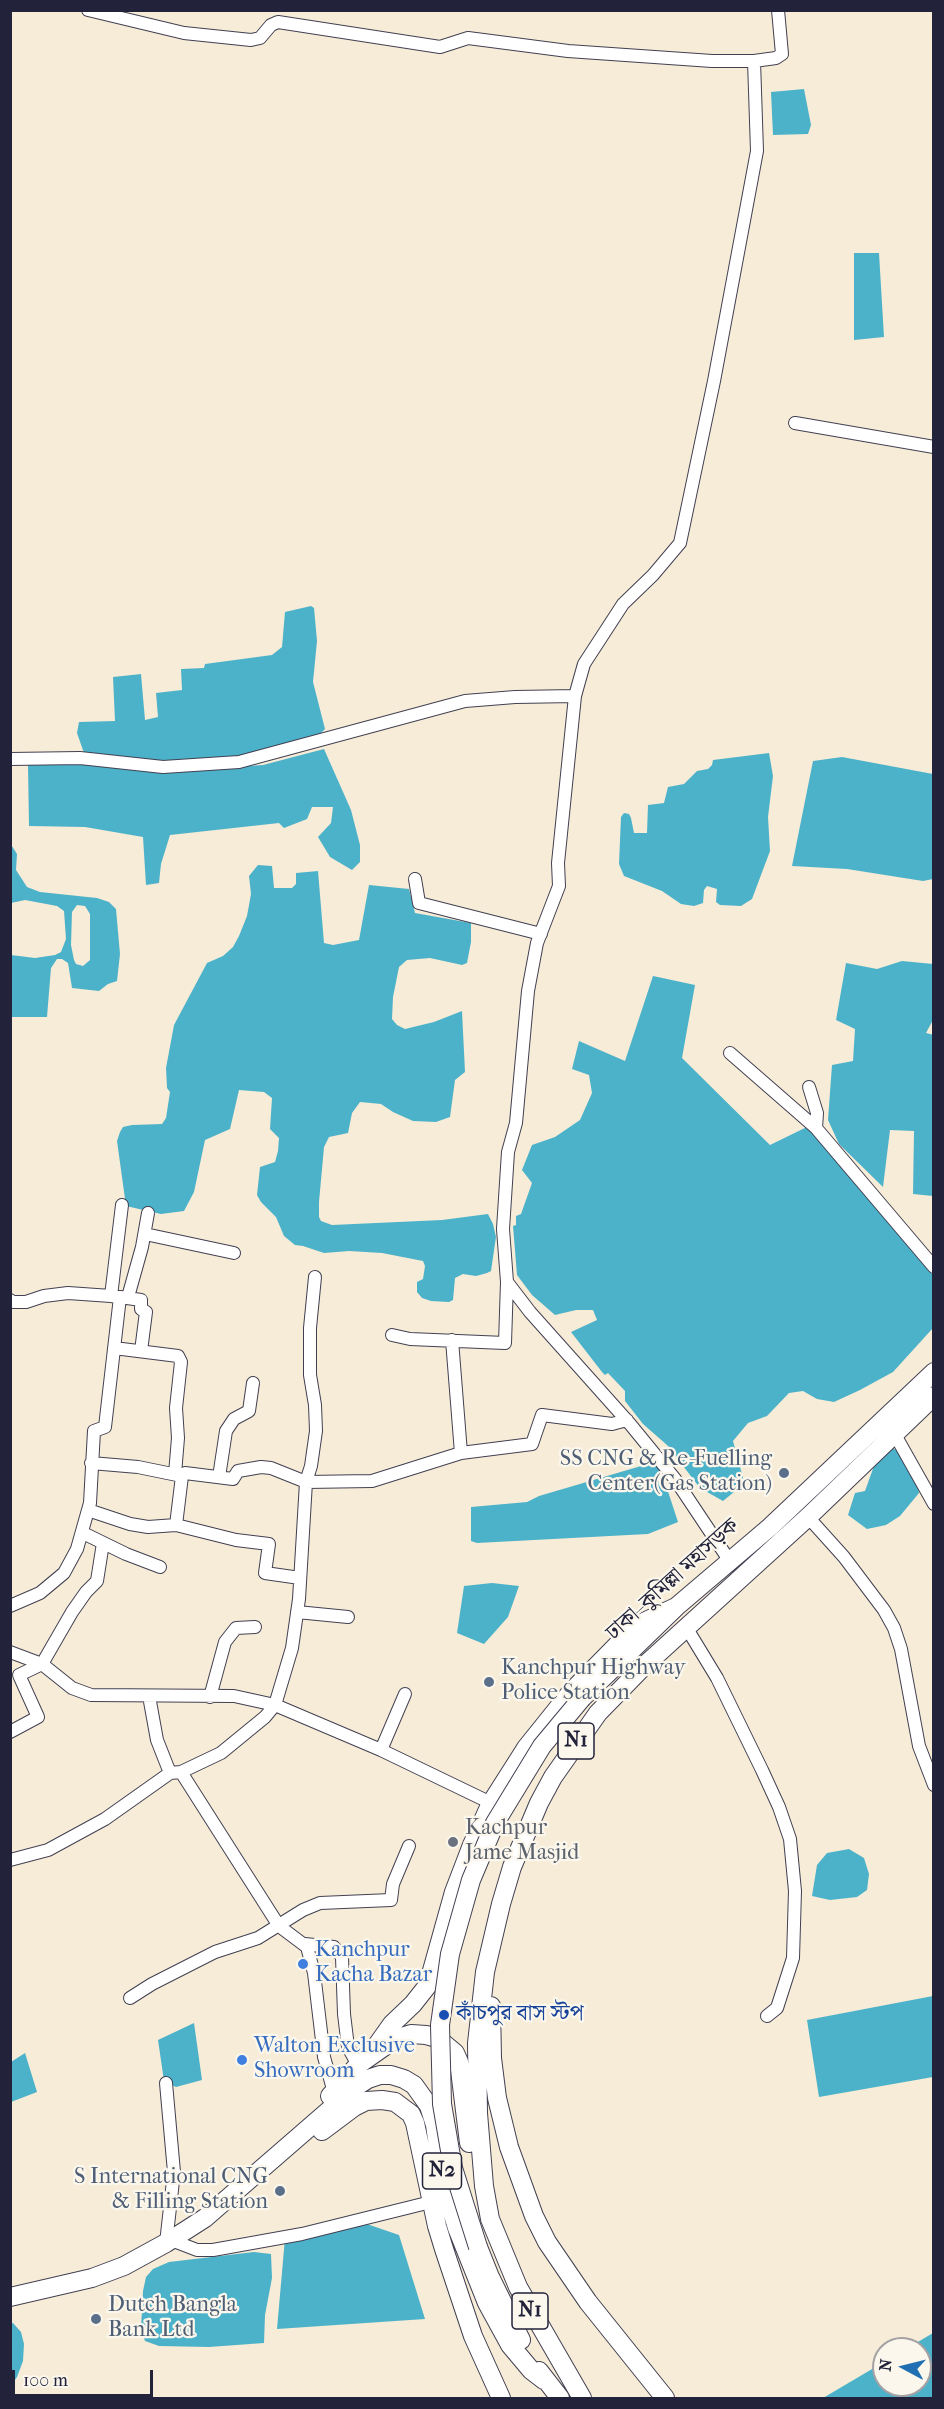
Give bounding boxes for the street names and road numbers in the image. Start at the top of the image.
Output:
street label: ঢাকা–কুমিল্লা মহাসড়ক [601,1514,745,1646]
road number: N1 [558,1723,594,1759]
road number: N2 [422,2153,462,2189]
road number: N1 [512,2293,548,2329]

